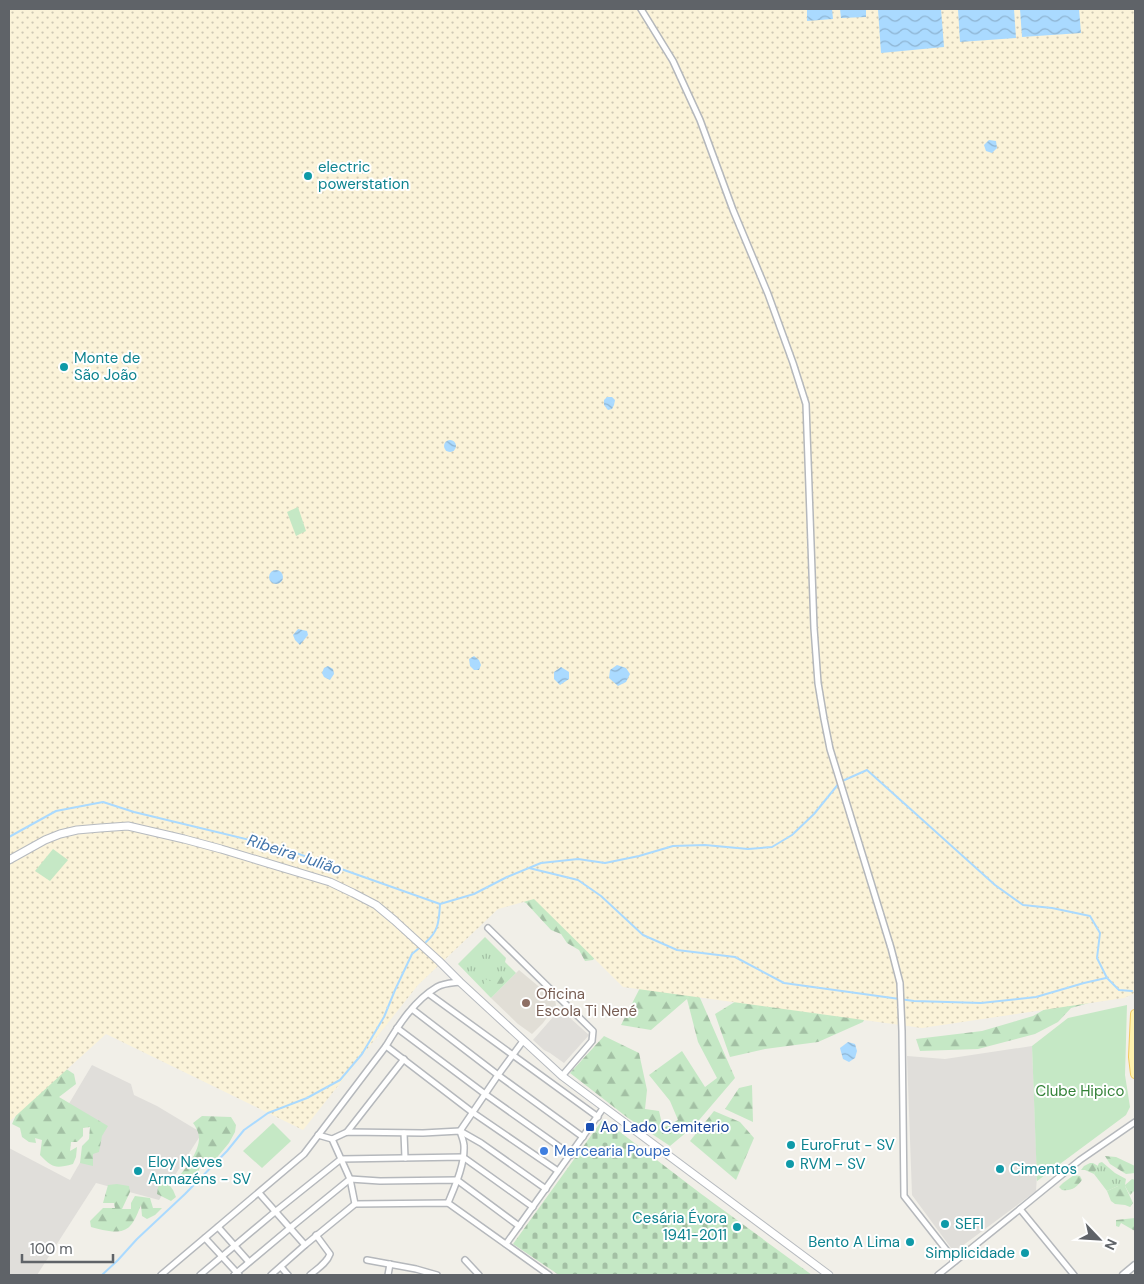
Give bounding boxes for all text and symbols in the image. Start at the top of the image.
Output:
place label: electric powerstation [318,157,409,194]
marker: electric powerstation [302,170,314,182]
place label: Monte de São João [74,348,140,385]
marker: Monte de São João [58,361,70,373]
water label: Ribeira Julião [245,829,345,880]
place label: Oficina Escola Ti Nené [536,984,637,1021]
marker: Oficina Escola Ti Nené [520,997,532,1009]
park label: Clube Hipico [1036,1081,1125,1101]
place label: Ao Lado Cemiterio [600,1117,729,1137]
marker: Ao Lado Cemiterio [584,1121,596,1133]
place label: EuroFrut - SV [801,1135,895,1155]
marker: EuroFrut - SV [785,1139,797,1151]
place label: Mercearia Poupe [554,1141,671,1161]
marker: Mercearia Poupe [538,1145,550,1157]
place label: Eloy Neves Armazéns - SV [148,1152,251,1189]
place label: RVM - SV [800,1154,866,1174]
marker: RVM - SV [784,1158,796,1170]
place label: Cimentos [1010,1159,1077,1179]
marker: Cimentos [994,1163,1006,1175]
marker: Eloy Neves Armazéns - SV [132,1165,144,1177]
place label: Cesária Évora 1941-2011 [632,1208,727,1245]
place label: SEFI [955,1214,984,1234]
north arrow [1074,1214,1124,1264]
marker: SEFI [939,1218,951,1230]
marker: Cesária Évora 1941-2011 [731,1221,743,1233]
scale bar [22,1232,114,1264]
place label: Bento A Lima [808,1232,900,1252]
marker: Bento A Lima [904,1236,916,1248]
text: N [1100,1236,1121,1253]
text: 100 m [30,1239,73,1259]
place label: Simplicidade [925,1243,1015,1263]
marker: Simplicidade [1019,1247,1031,1259]

